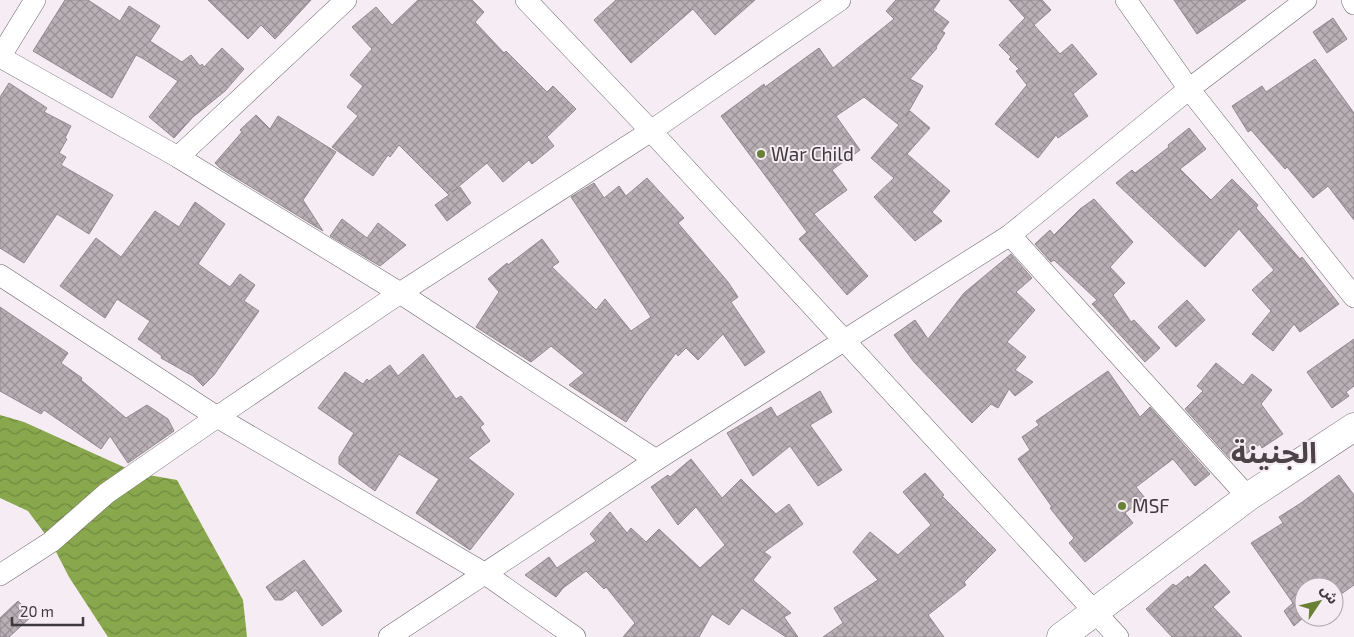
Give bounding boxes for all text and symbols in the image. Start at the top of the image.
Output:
place label: War Child [771,142,854,165]
marker: War Child [755,148,767,160]
district label: الجنينة [1231,434,1317,470]
place label: MSF [1132,494,1170,517]
marker: MSF [1116,500,1128,512]
north arrow [1294,577,1344,627]
text: ش [1318,582,1343,607]
scale bar [12,594,84,626]
text: 20 m [20,602,54,620]

